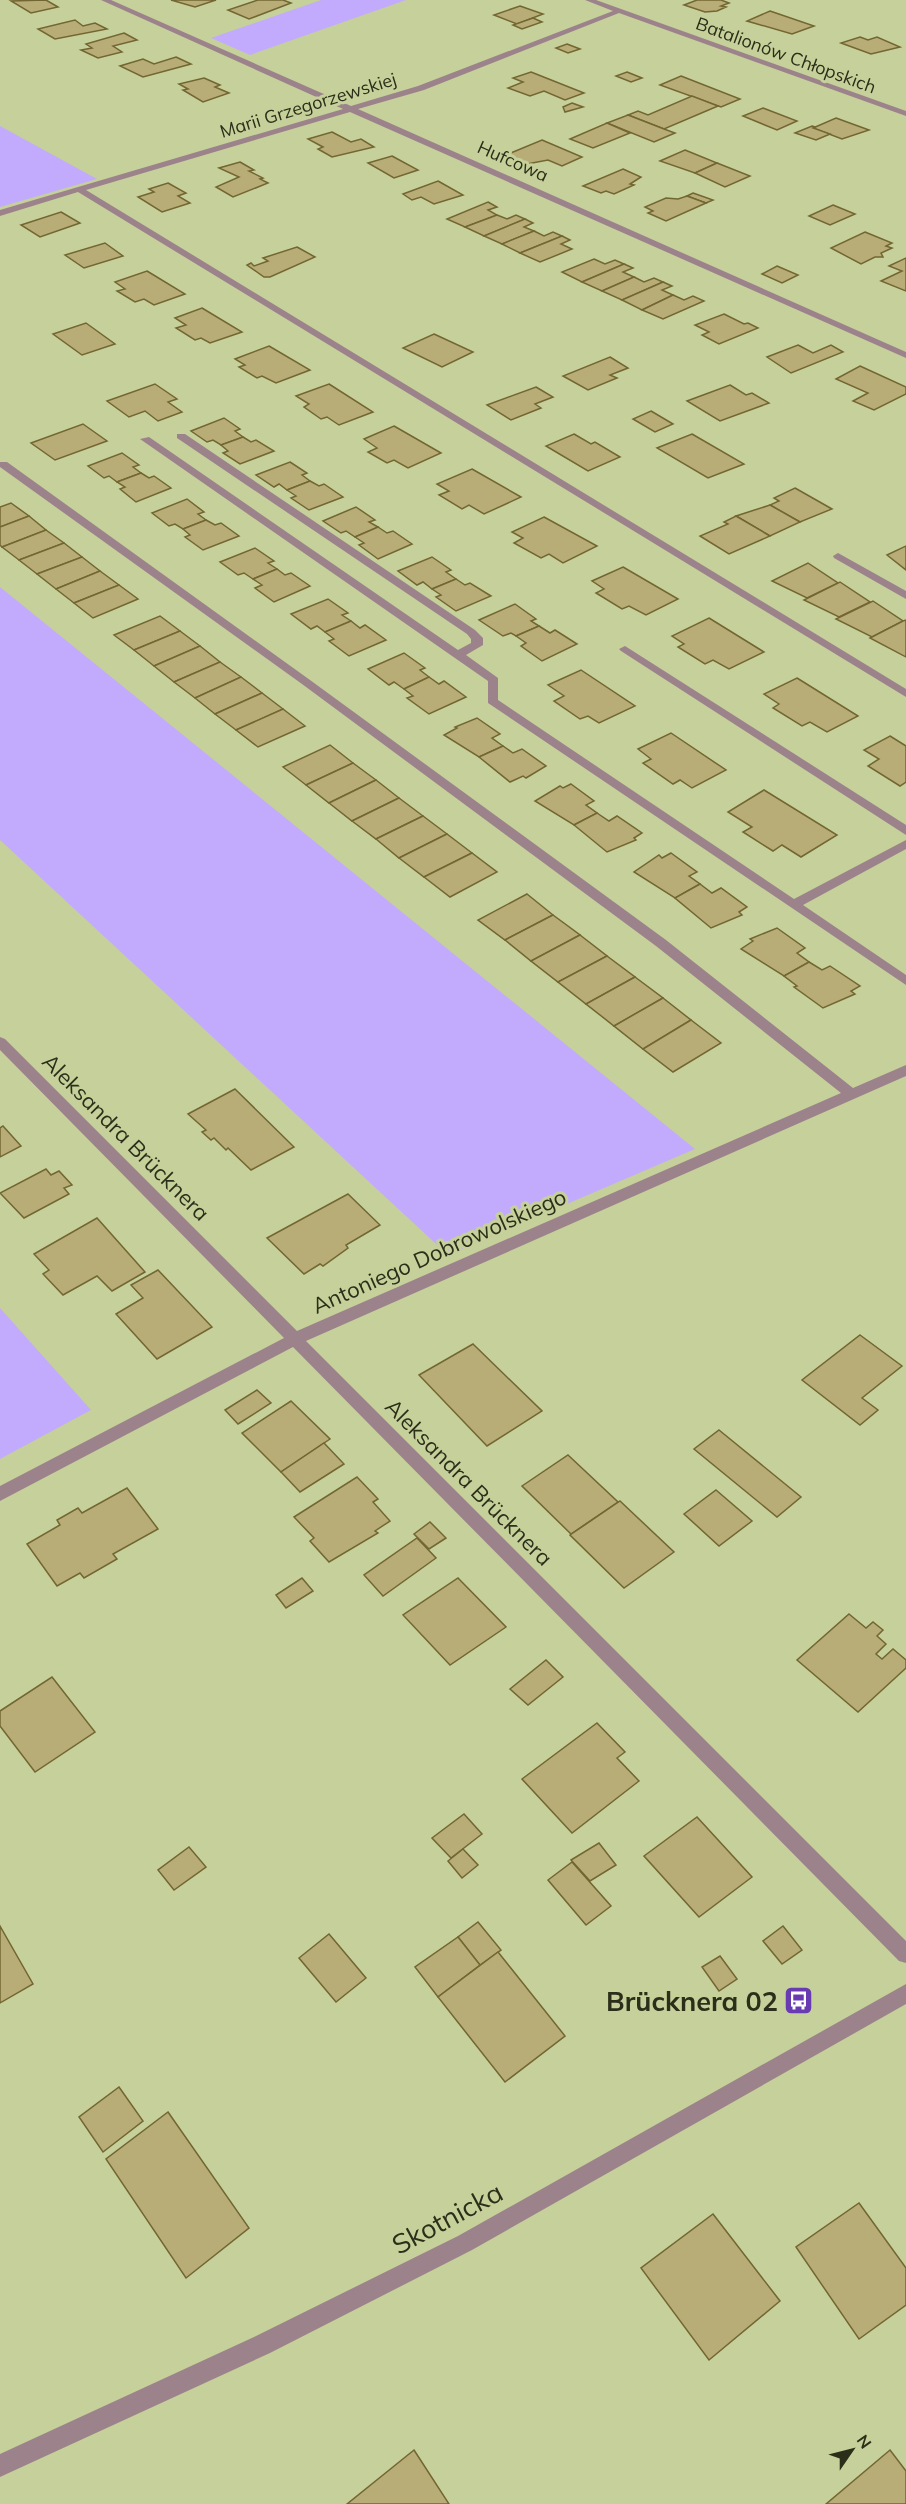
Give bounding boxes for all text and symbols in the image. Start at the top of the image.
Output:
street label: Batalionów Chłopskich [693,12,879,98]
street label: Marii Grzegorzewskiej [217,67,399,143]
street label: Hufcowa [474,135,552,187]
street label: Aleksandra Brücknera [36,1047,216,1227]
street label: Antoniego Dobrowolskiego [308,1182,570,1320]
street label: Aleksandra Brücknera [379,1392,559,1572]
place label: Brücknera 02 [606,1984,778,2018]
bus stop icon: Brücknera 02 [783,1985,815,2017]
street label: Skotnicka [386,2175,508,2261]
north arrow [822,2420,882,2480]
text: N [853,2431,876,2452]

